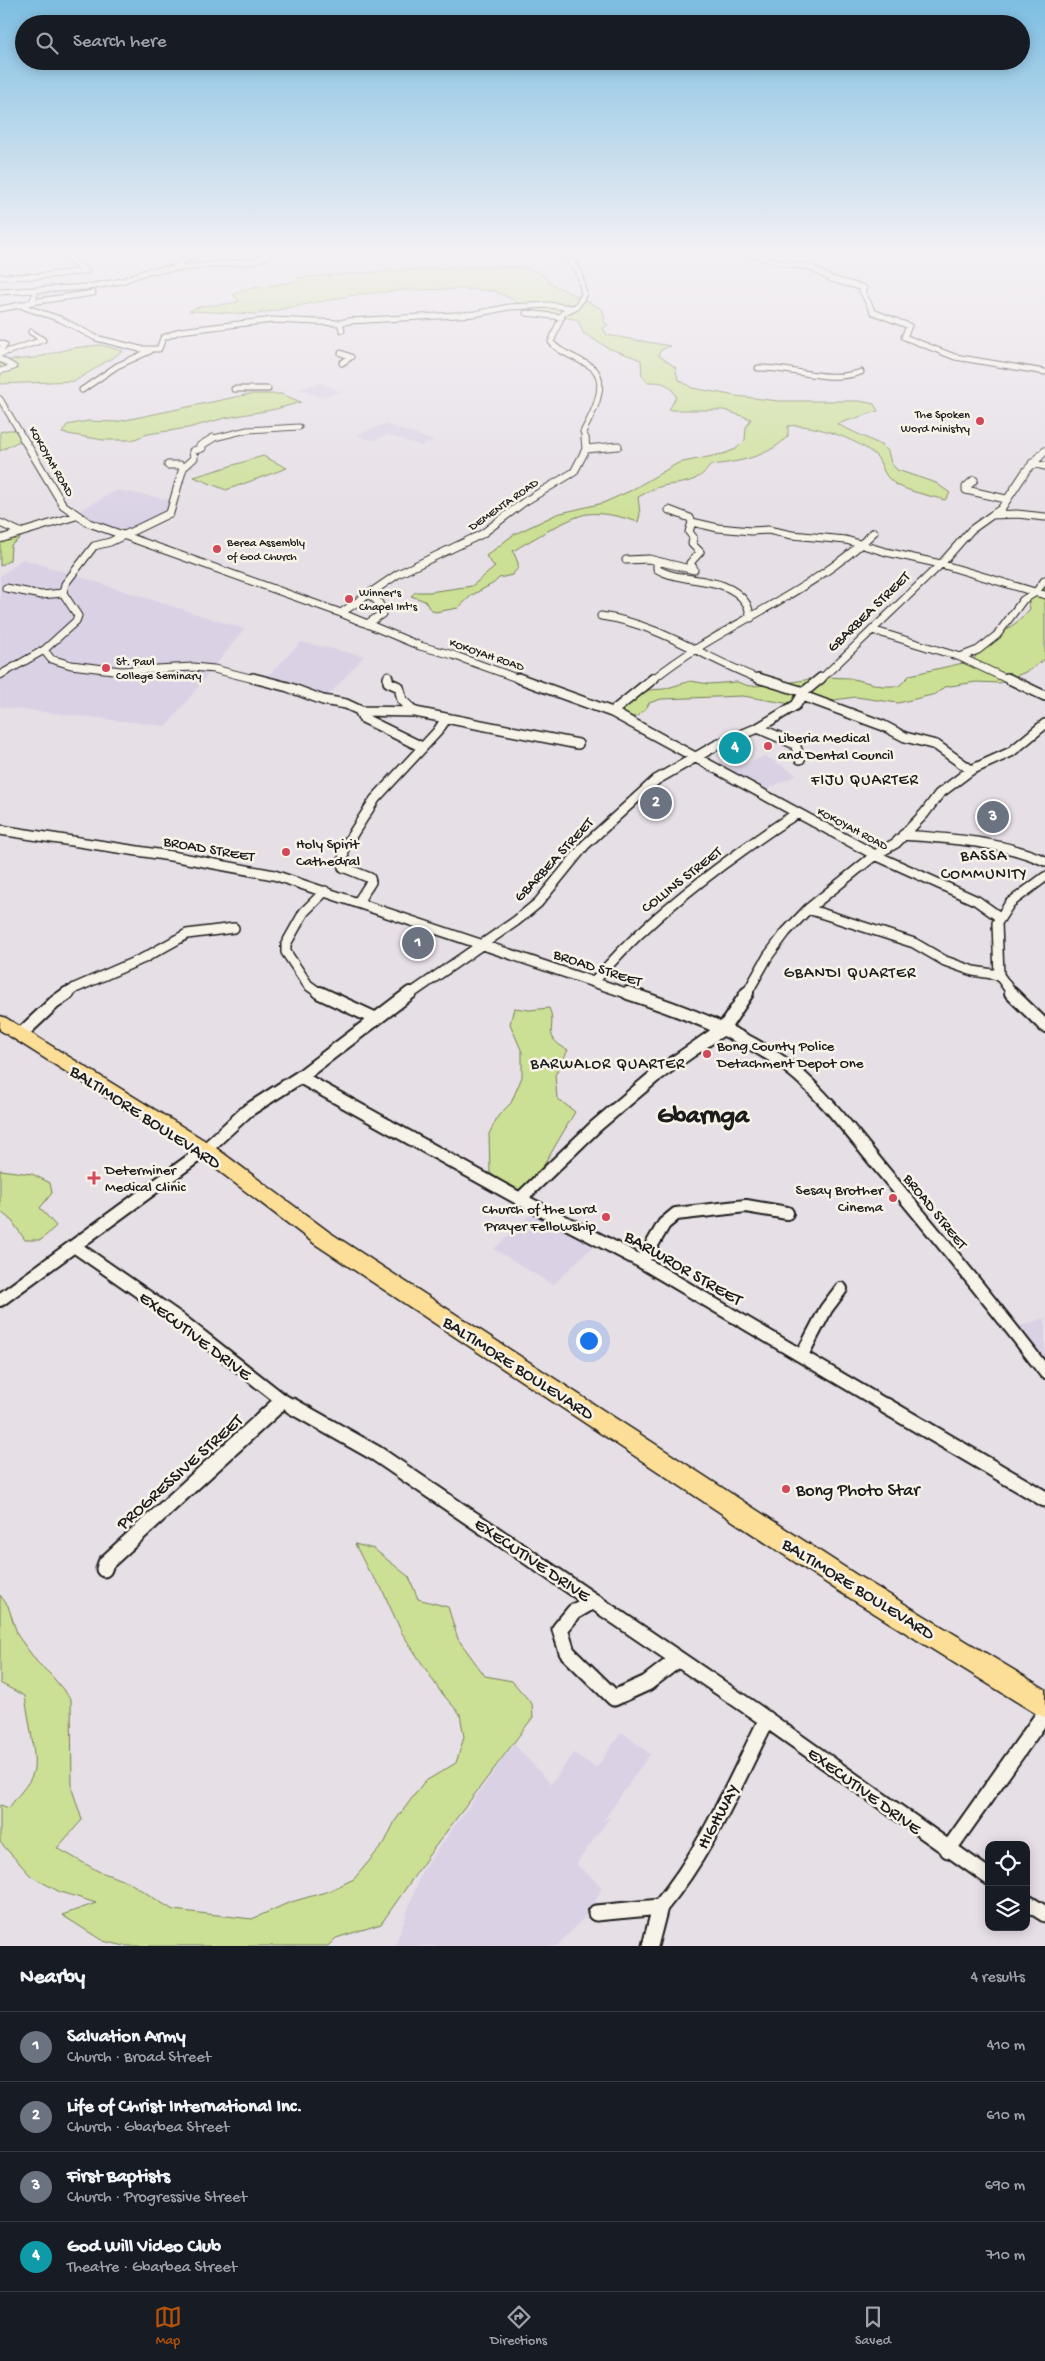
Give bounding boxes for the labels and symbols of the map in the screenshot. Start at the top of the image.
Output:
place label: The Spoken Word Ministry [901,409,970,437]
marker: The Spoken Word Ministry [974,415,986,427]
street label: KOKOYAH ROAD [25,425,76,500]
street label: DEMENTA ROAD [466,476,542,535]
place label: Berea Assembly of God Church [226,537,305,565]
marker: Berea Assembly of God Church [211,543,223,555]
street label: GBARBEA STREET [824,567,915,657]
place label: Winner's Chapel Int's [359,587,418,615]
marker: Winner's Chapel Int's [343,593,355,605]
street label: KOKOYAH ROAD [447,637,526,675]
place label: St. Paul College Seminary [116,656,202,684]
marker: St. Paul College Seminary [100,662,112,674]
pin: 4 [719,729,751,767]
place label: Liberia Medical and Dental Council [778,730,893,765]
marker: Liberia Medical and Dental Council [762,740,774,752]
district label: FIJU QUARTER [810,772,919,791]
pin: 2 [640,784,672,822]
pin: 3 [977,798,1009,836]
street label: KOKOYAH ROAD [814,805,890,854]
street label: GBARBEA STREET [511,814,599,906]
street label: BROAD STREET [161,833,257,867]
place label: Holy Spirit Cathedral [296,836,361,871]
street label: COLLINS STREET [638,843,727,918]
marker: Holy Spirit Cathedral [280,846,292,858]
district label: BASSA COMMUNITY [941,848,1027,885]
pin: 1 [402,924,434,962]
street label: BROAD STREET [550,946,645,992]
district label: GBANDI QUARTER [784,965,916,984]
place label: Bong County Police Detachment Depot One [716,1038,864,1073]
marker: Bong County Police Detachment Depot One [701,1048,713,1060]
district label: BARWALOR QUARTER [529,1056,686,1075]
street label: BALTIMORE BOULEVARD [64,1061,224,1175]
district label: Gbarnga [657,1103,750,1132]
place label: Determiner Medical Clinic [104,1162,187,1197]
street label: BROAD STREET [898,1170,971,1255]
marker: Determiner Medical Clinic [87,1171,101,1185]
place label: Sesay Brother Cinema [796,1182,885,1217]
marker: Sesay Brother Cinema [887,1192,899,1204]
place label: Church of the Lord Prayer Fellowship [482,1201,597,1236]
marker: Church of the Lord Prayer Fellowship [600,1211,612,1223]
street label: BARWROR STREET [619,1226,746,1312]
street label: EXECUTIVE DRIVE [134,1288,256,1387]
street label: BALTIMORE BOULEVARD [437,1312,597,1426]
your location [576,1328,602,1354]
street label: PROGRESSIVE STREET [112,1410,249,1536]
place label: Bong Photo Star [795,1481,921,1502]
marker: Bong Photo Star [780,1483,792,1495]
street label: EXECUTIVE DRIVE [470,1514,594,1608]
street label: BALTIMORE BOULEVARD [777,1534,938,1646]
street label: EXECUTIVE DRIVE [803,1744,925,1841]
street label: HIGHWAY [693,1781,745,1853]

